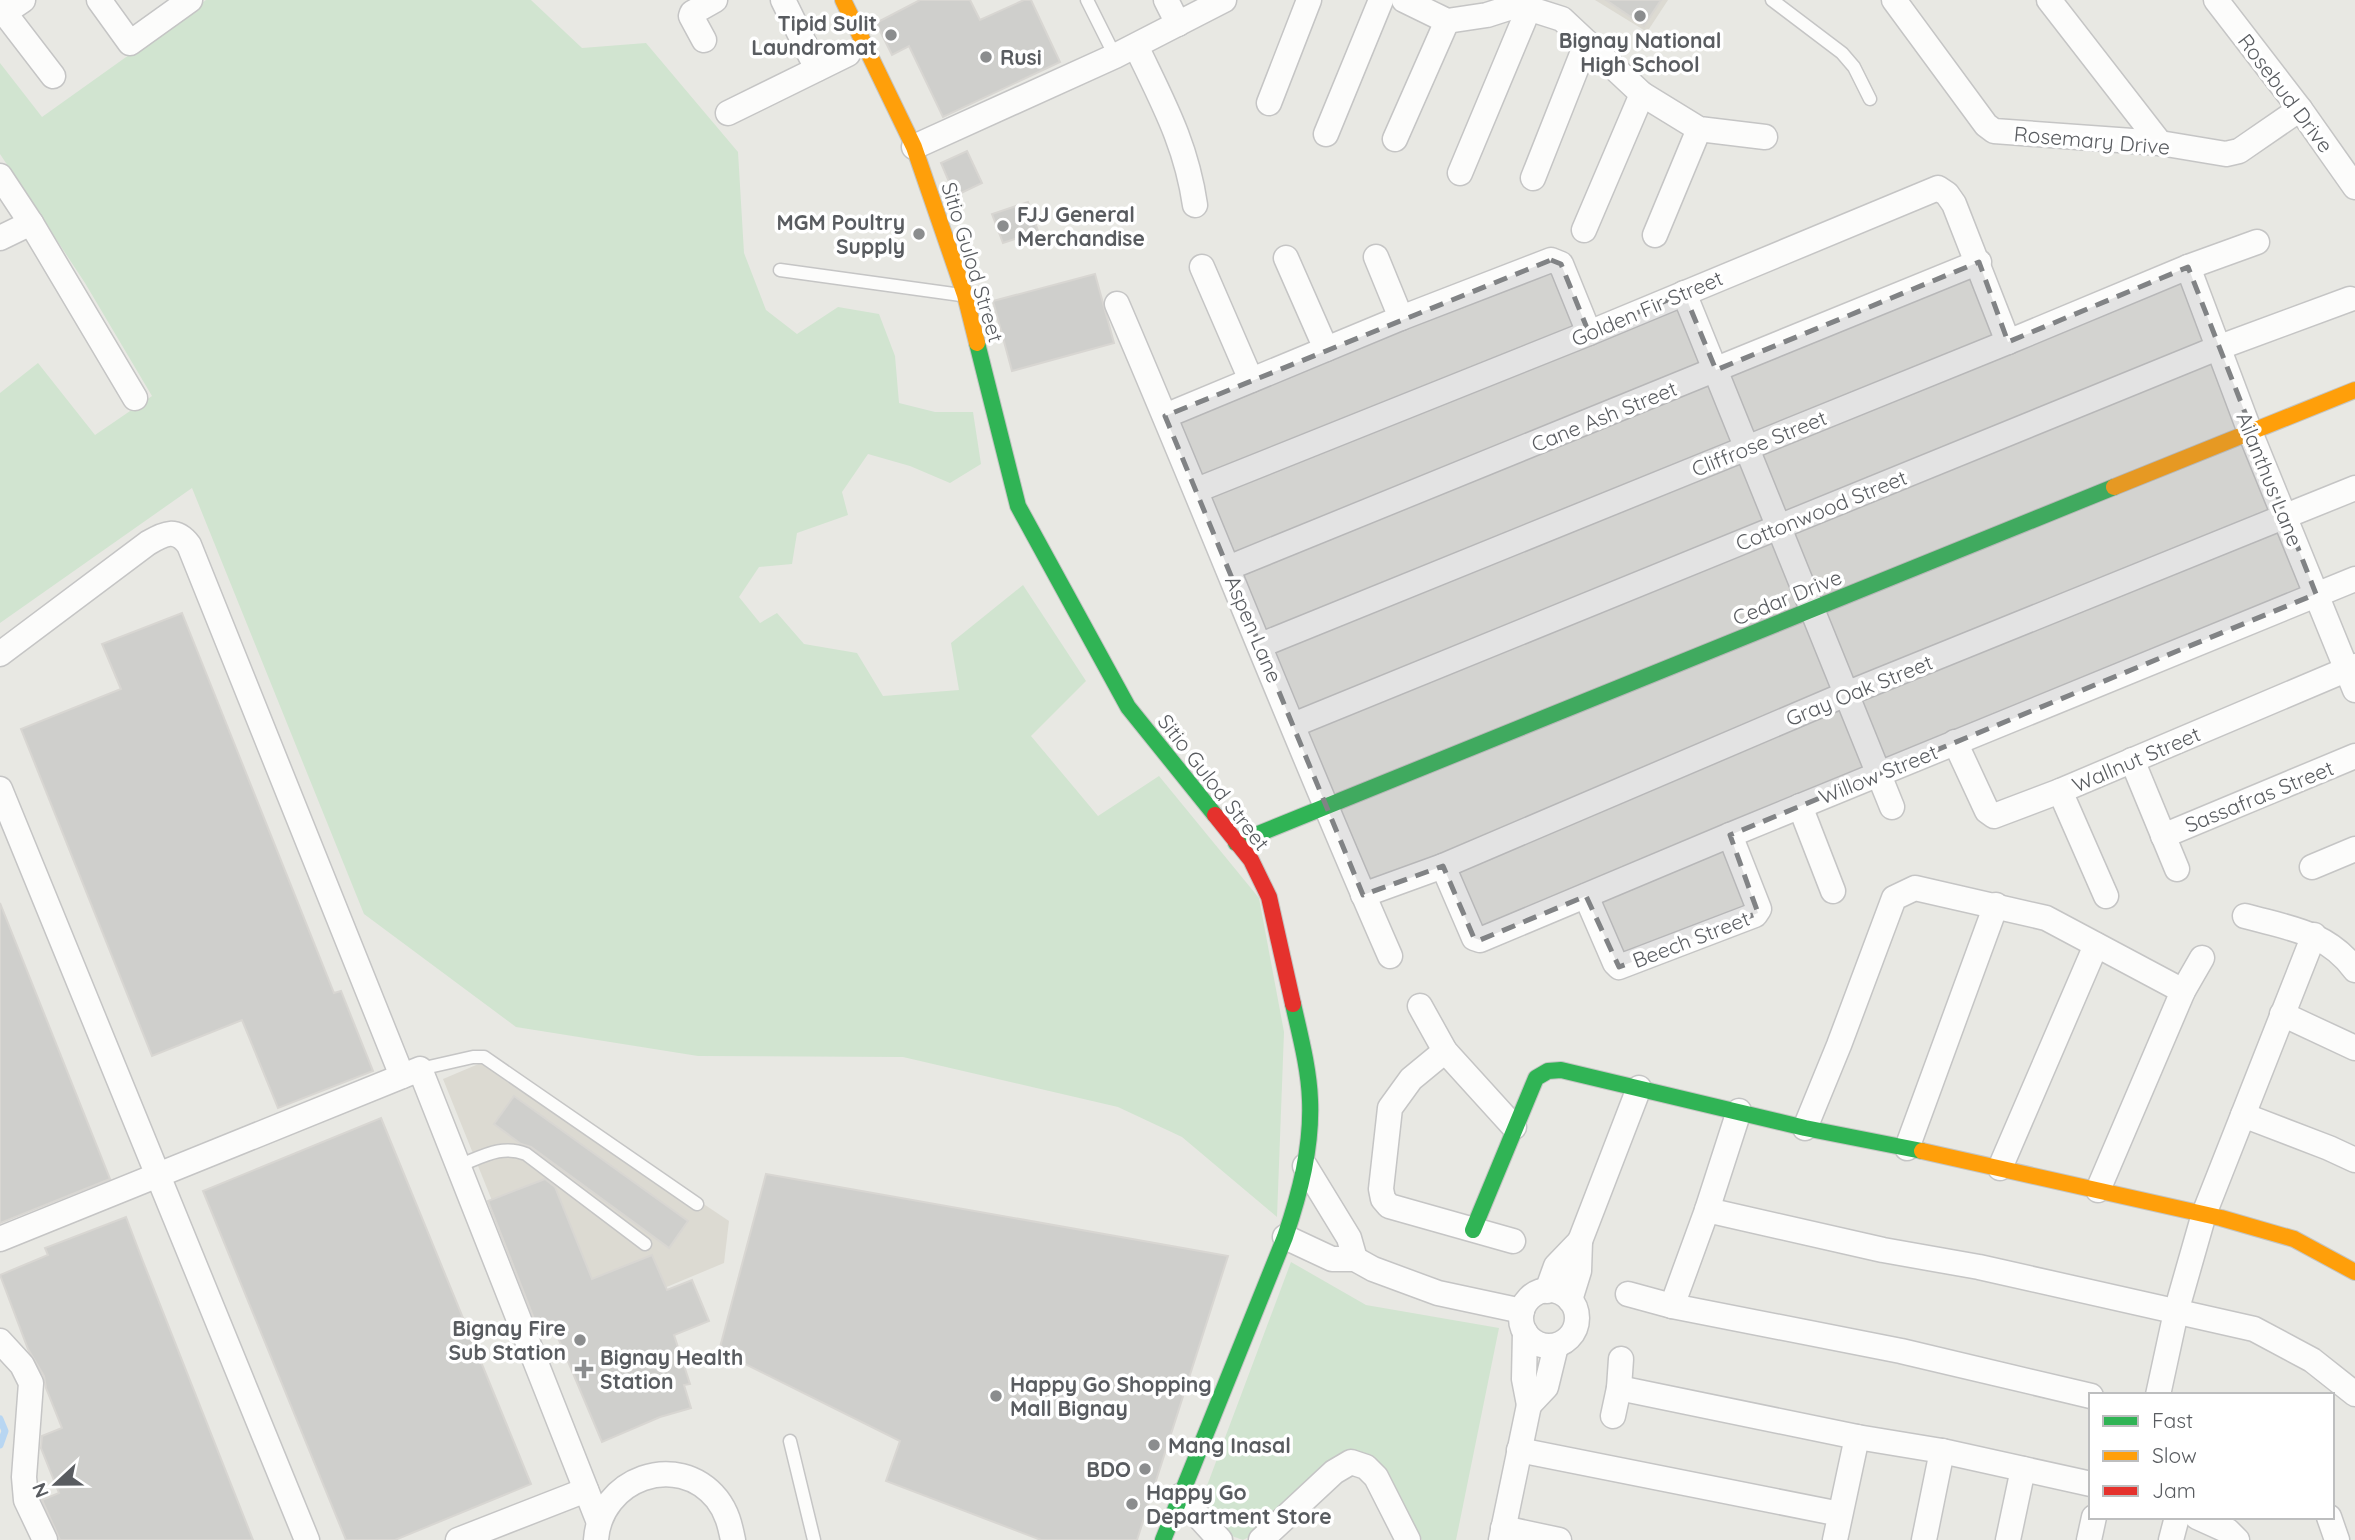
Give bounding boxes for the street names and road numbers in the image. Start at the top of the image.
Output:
street label: Rosebud Drive [2233,28,2339,158]
street label: Rosemary Drive [2013,120,2171,160]
street label: Sitio Gulod Street [936,179,1010,345]
street label: Golden Fir Street [1567,264,1727,352]
street label: Cane Ash Street [1527,375,1681,457]
street label: Cliffrose Street [1688,404,1830,482]
street label: Ailanthus Lane [2231,408,2309,550]
street label: Cottonwood Street [1732,464,1910,556]
street label: Cedar Drive [1729,563,1845,631]
street label: Aspen Lane [1220,572,1288,686]
street label: Gray Oak Street [1782,649,1936,731]
street label: Sitio Gulod Street [1153,709,1275,855]
street label: Wallnut Street [2068,720,2204,798]
street label: Willow Street [1815,738,1941,810]
street label: Sassafras Street [2181,754,2337,838]
street label: Beech Street [1629,905,1753,973]

